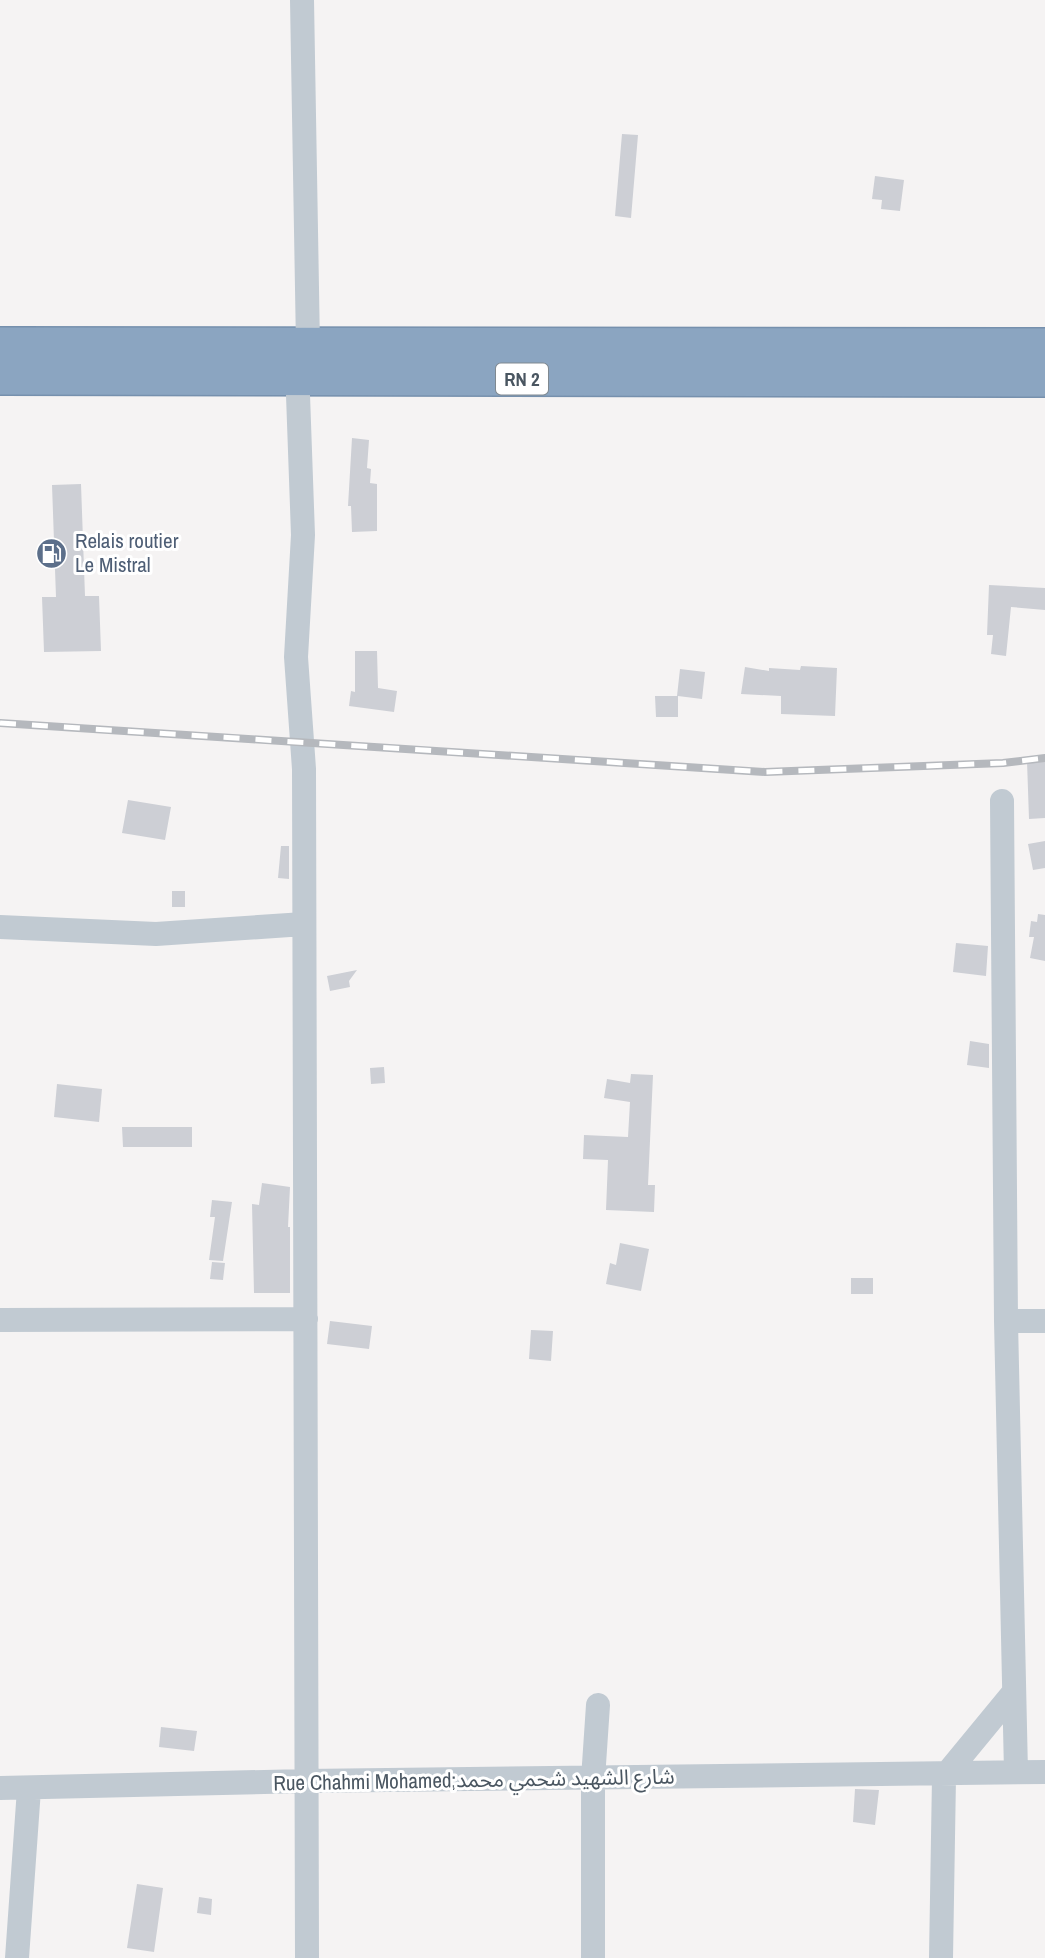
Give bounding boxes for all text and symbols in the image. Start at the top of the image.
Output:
road number: RN 2 [496,364,548,394]
place label: Relais routier Le Mistral [75,526,179,579]
fuel station icon: Relais routier Le Mistral [35,536,69,570]
street label: Rue Chahmi Mohamed;شارع الشهيد شحمي محمد [273,1762,675,1799]

